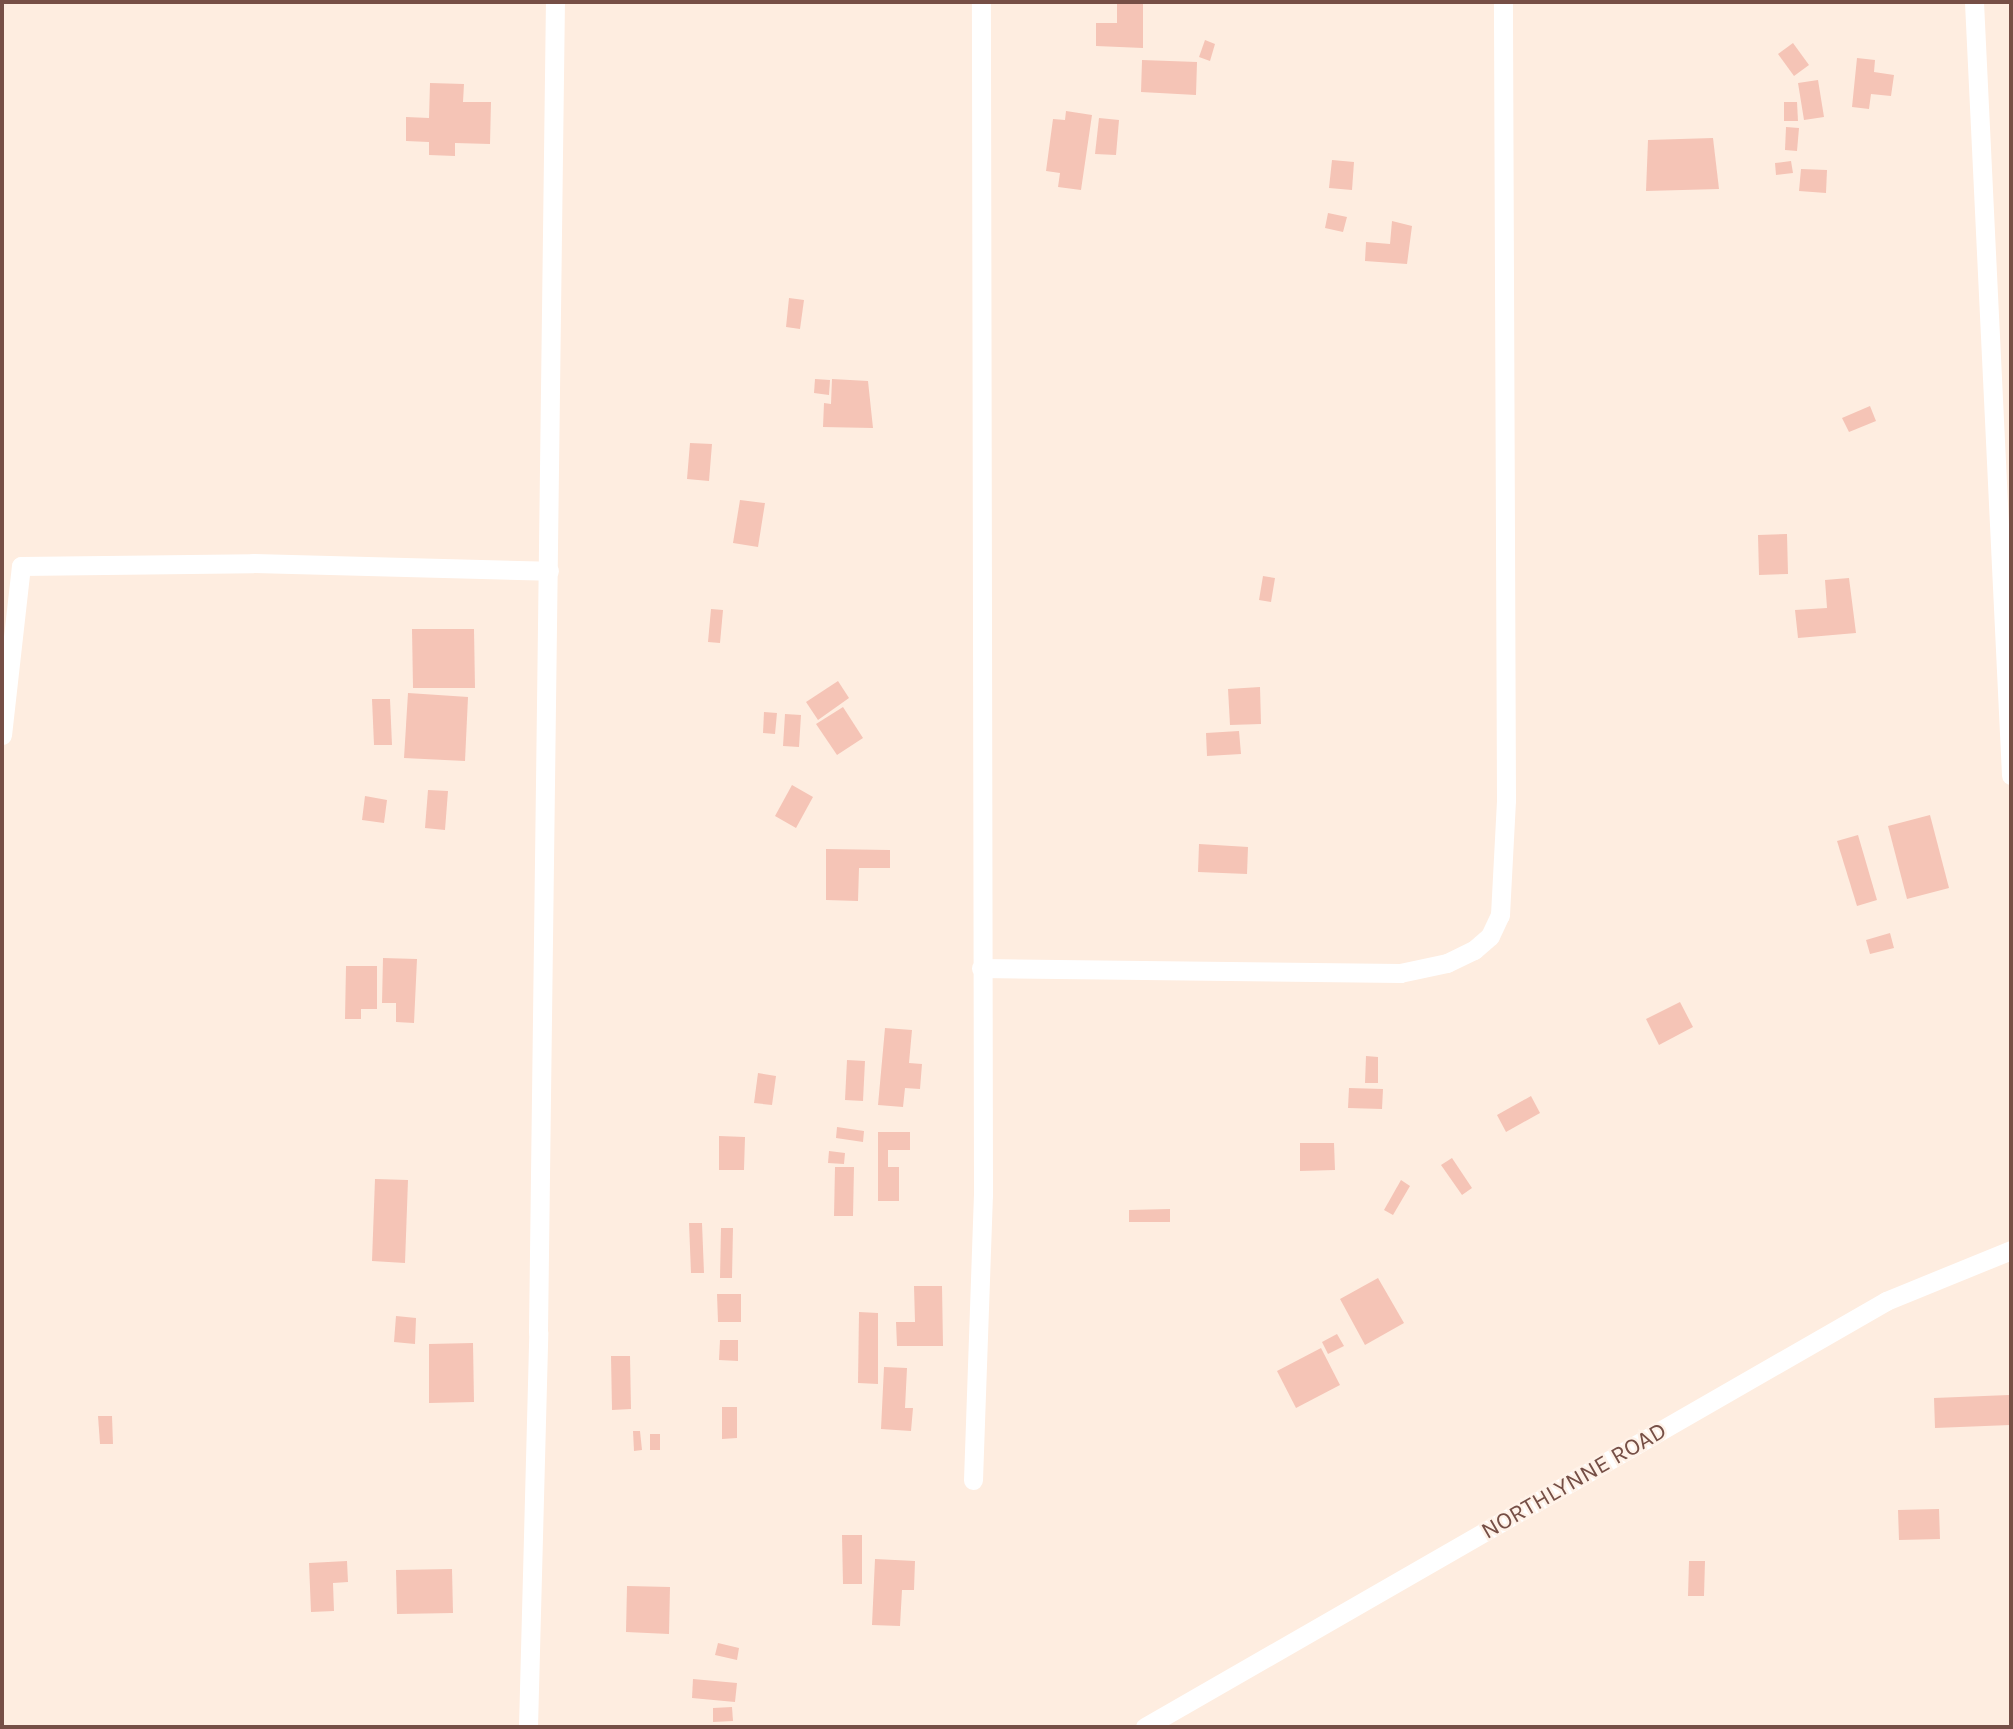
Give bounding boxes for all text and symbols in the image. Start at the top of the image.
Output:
street label: NORTHLYNNE ROAD [1476,1416,1672,1546]

